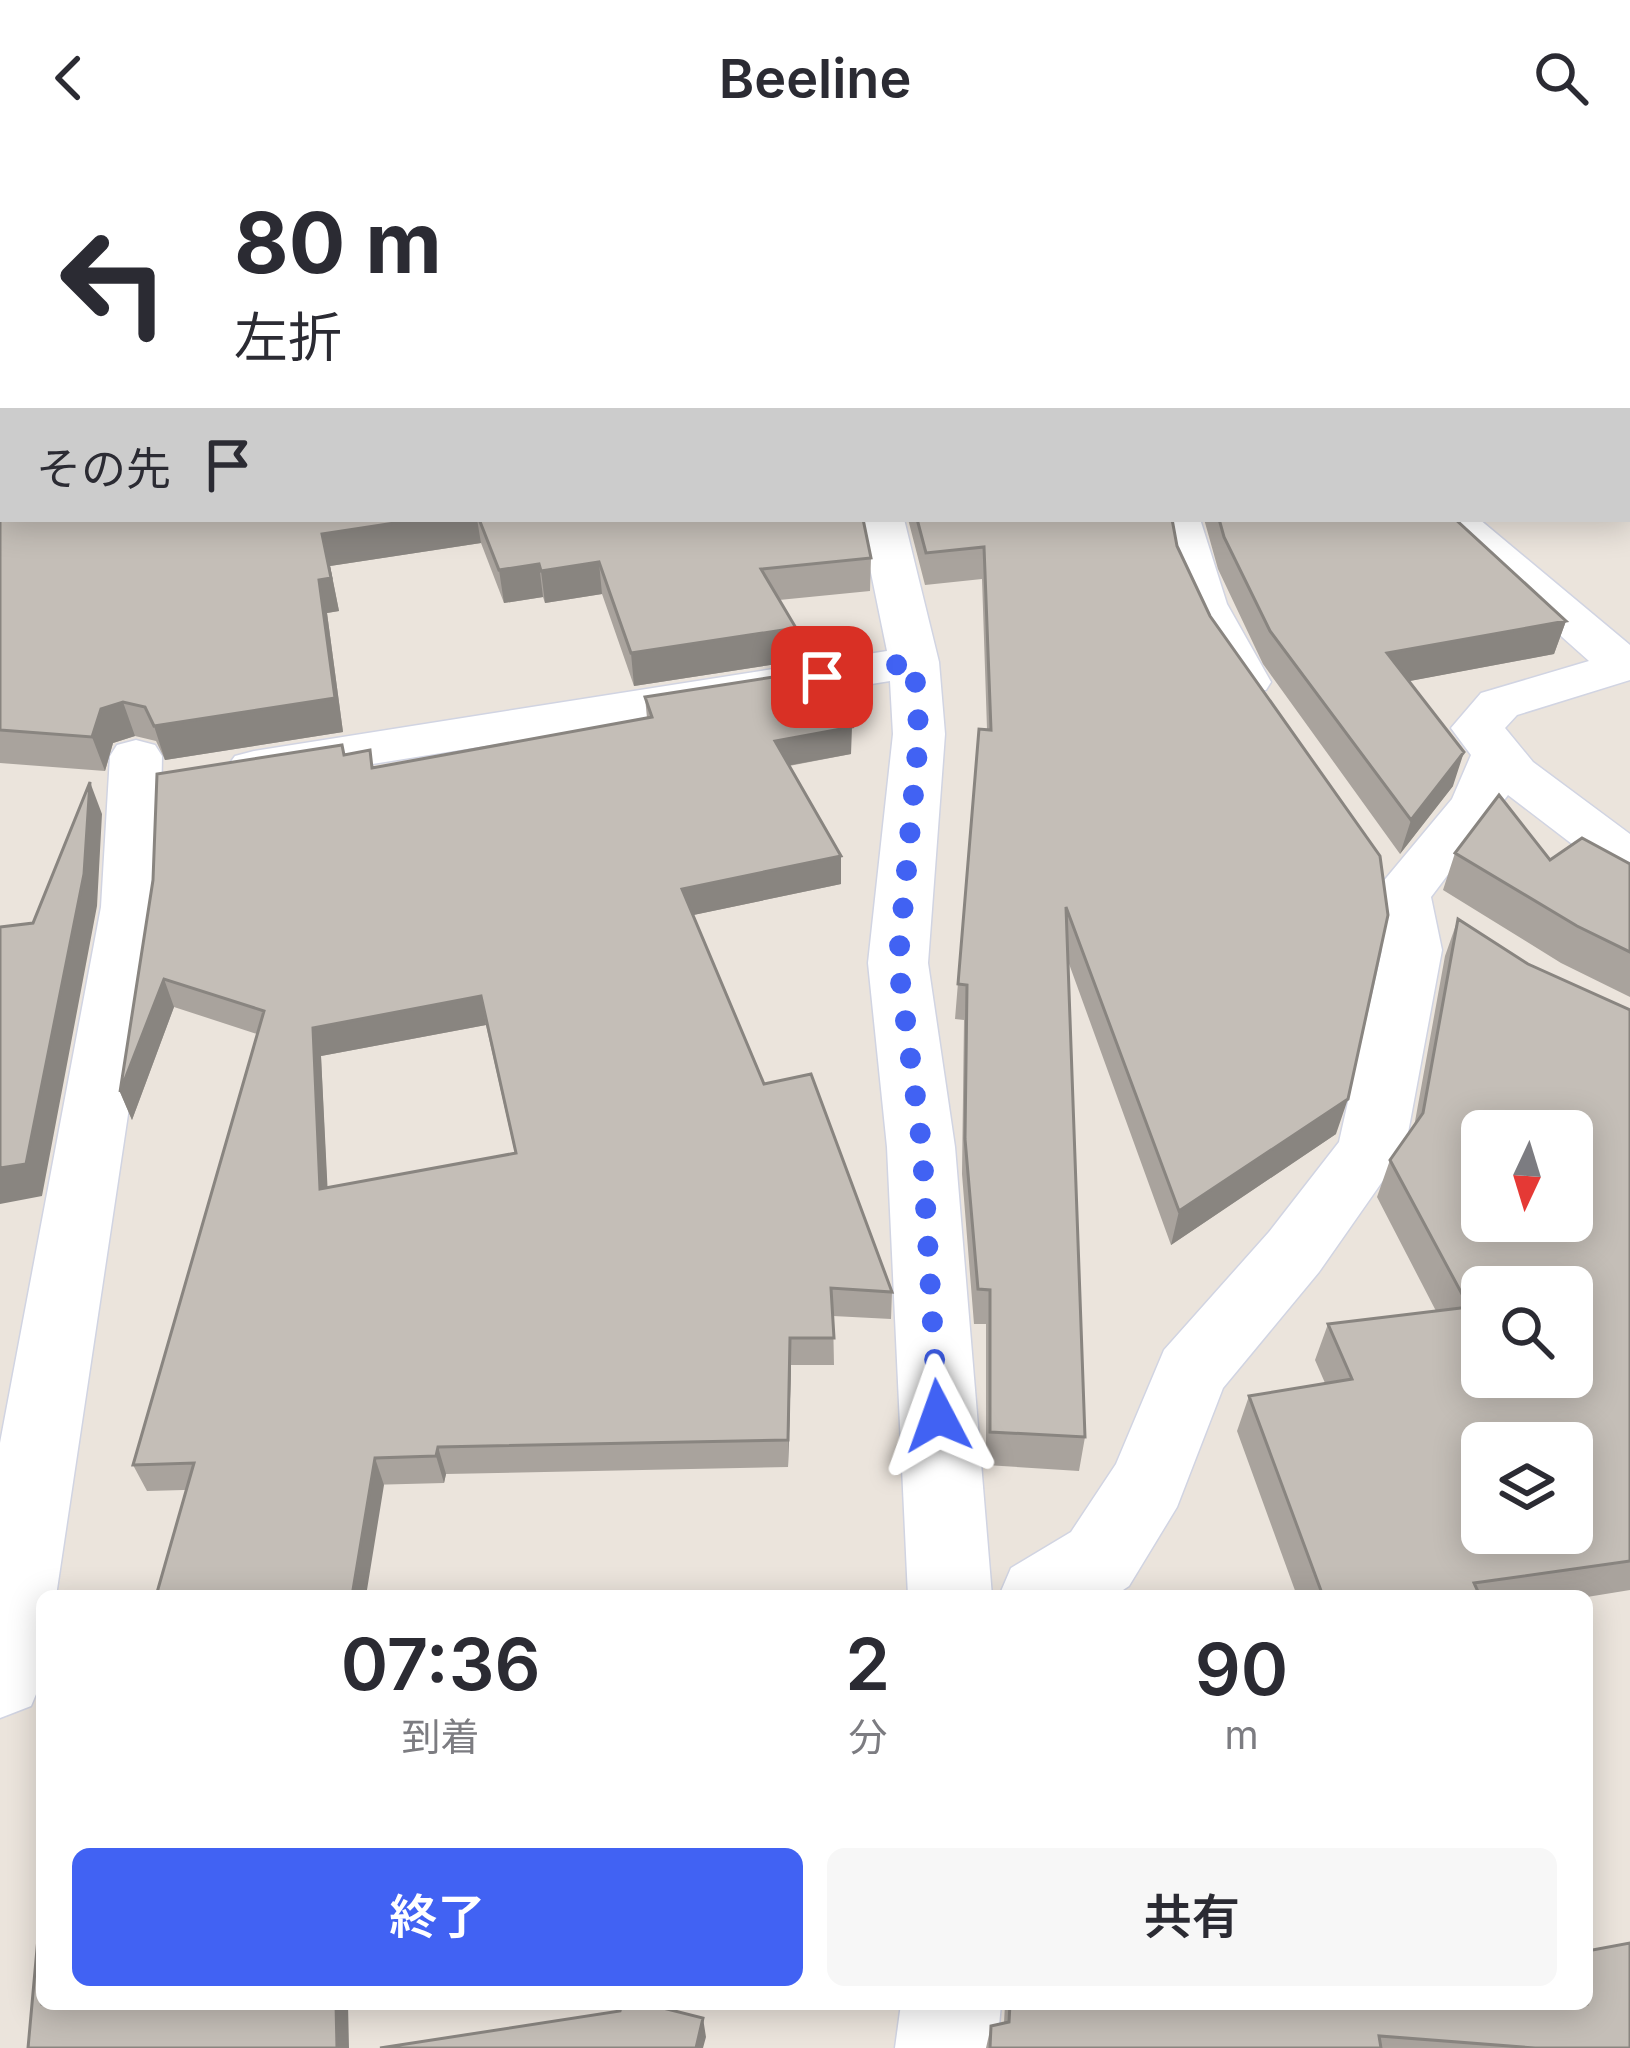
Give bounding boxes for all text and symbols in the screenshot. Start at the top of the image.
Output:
icon: back [36,45,102,111]
icon: search [1528,45,1594,111]
text: Beeline [719,46,911,111]
text: 80 m [234,192,442,293]
icon: left [36,204,192,360]
text: 左折 [234,305,342,370]
icon: arrive [195,432,261,498]
text: その先 [36,441,171,496]
pin [771,626,873,728]
icon: arrive [789,644,855,710]
north arrow [1461,1110,1593,1242]
map controls [1461,1110,1593,1554]
button: search [1461,1266,1593,1398]
position arrow [875,1353,1001,1479]
button: layers [1461,1422,1593,1554]
text: 07:36 [341,1620,541,1707]
text: 2 [845,1620,890,1707]
text: 90 [1195,1625,1288,1712]
text: m [1224,1711,1259,1758]
text: 到着 [402,1713,480,1760]
text: 分 [848,1713,887,1760]
button: 終了 [72,1848,803,1986]
button: 共有 [827,1848,1557,1986]

